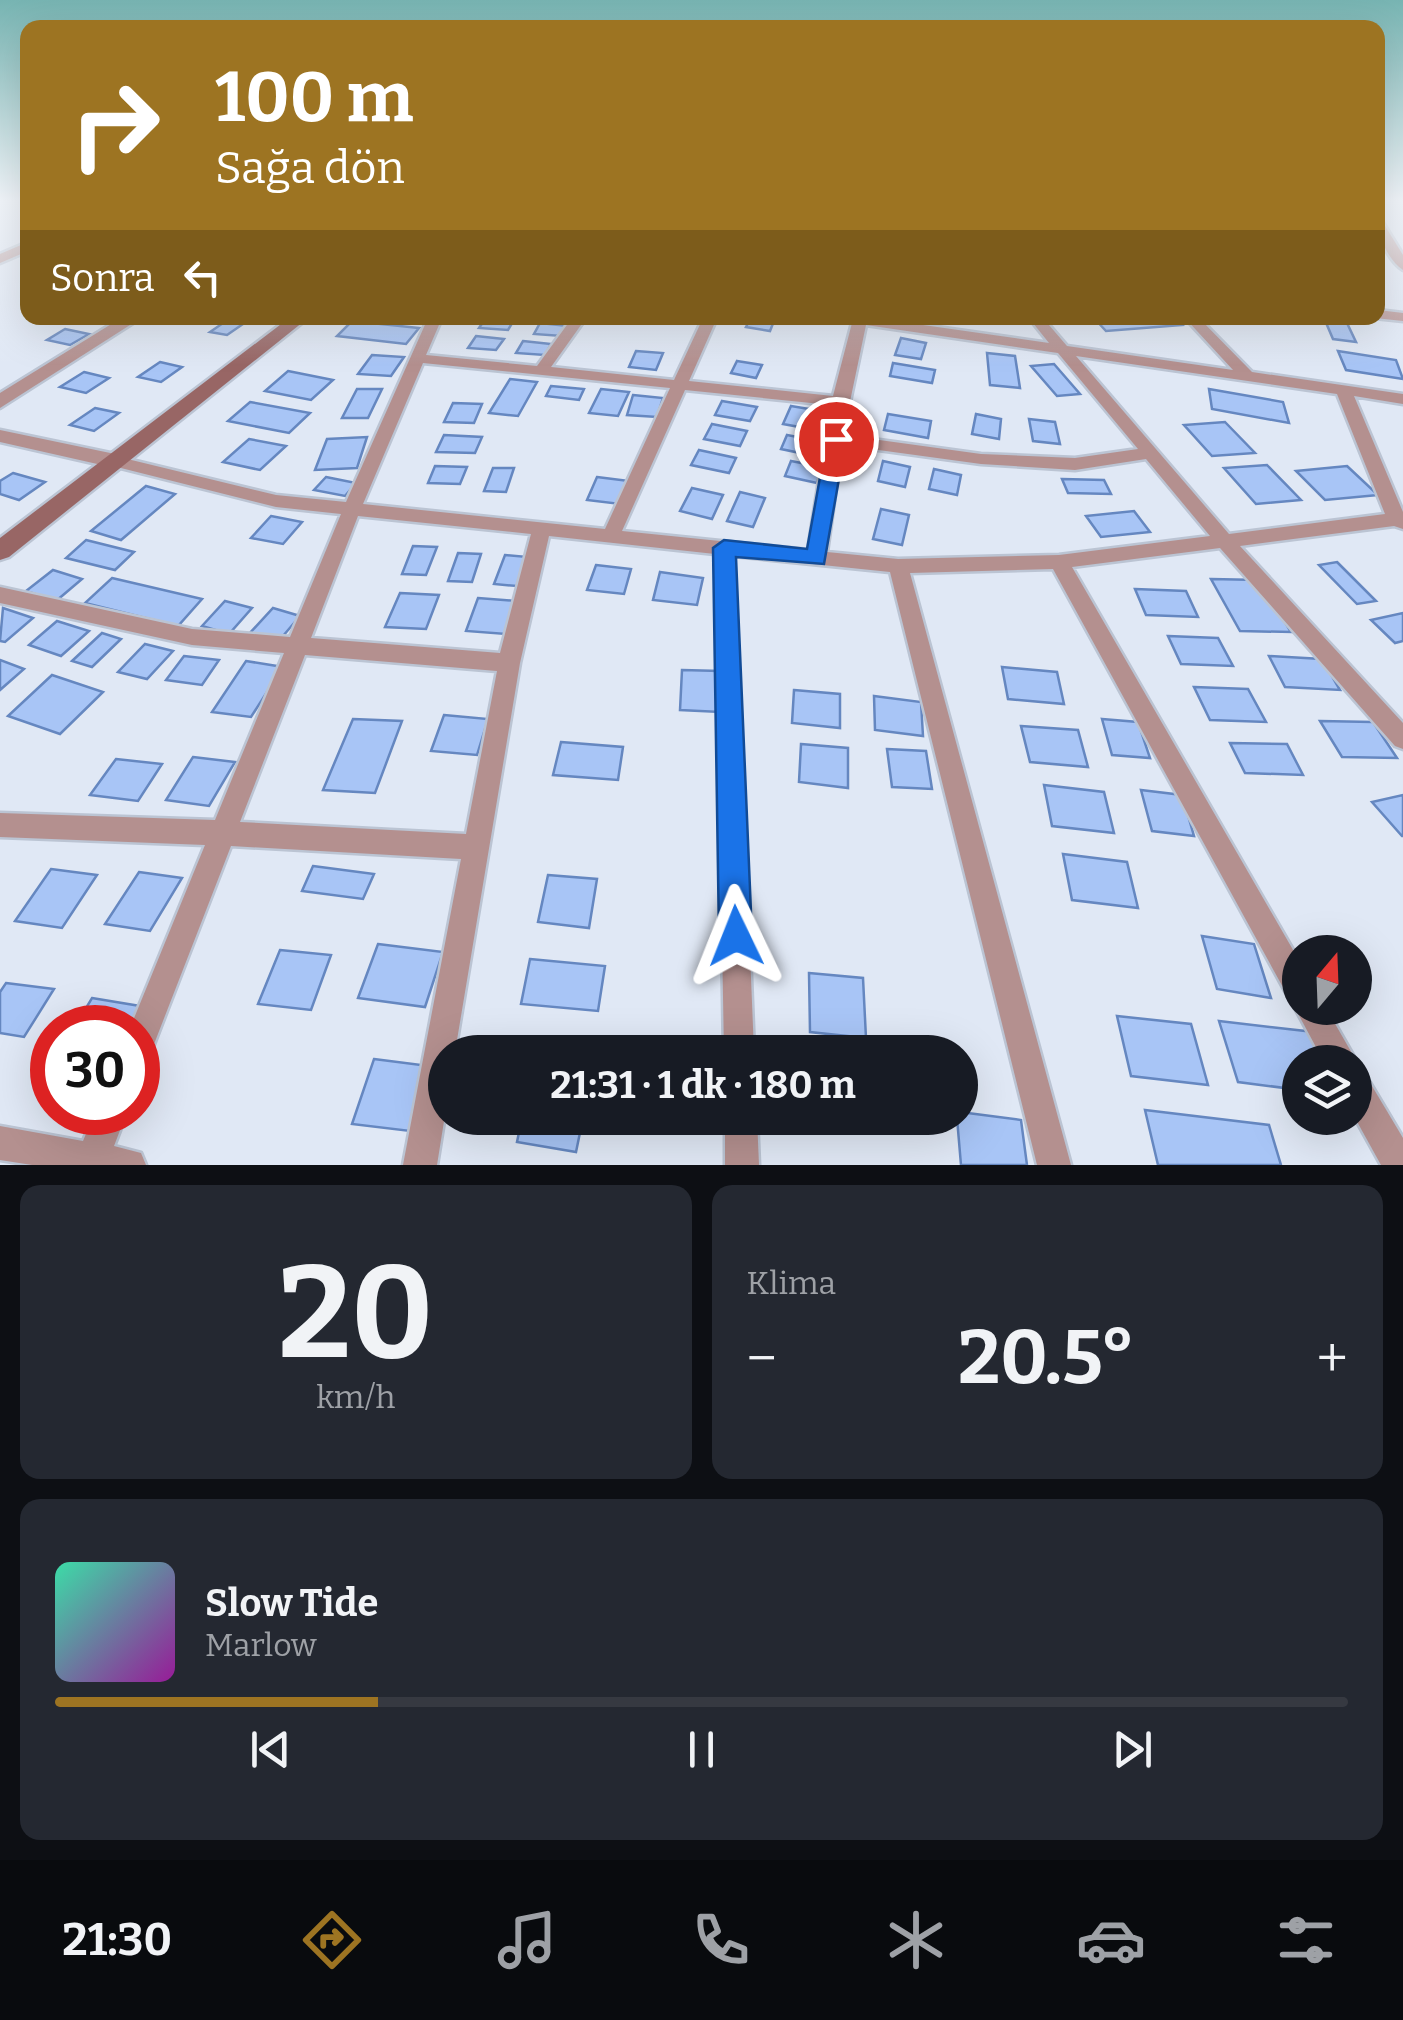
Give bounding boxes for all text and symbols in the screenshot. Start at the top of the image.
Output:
text: 100 m [215,56,414,140]
icon: right [50,60,180,190]
text: Sağa dön [215,141,405,195]
icon: left [175,250,230,305]
text: Sonra [50,255,155,301]
pin [794,397,879,482]
icon: arrive [809,412,864,467]
position arrow [684,884,788,988]
north arrow [1282,935,1372,1025]
map controls [1282,935,1372,1135]
speed limit sign: 30 [30,1005,160,1135]
button: layers [1282,1045,1372,1135]
text: 21:31 · 1 dk · 180 m [550,1062,856,1108]
text: 20 [278,1235,434,1391]
text: Klima [747,1264,836,1302]
text: 20.5° [958,1313,1135,1403]
text: − [747,1326,777,1392]
text: + [1317,1326,1348,1392]
text: km/h [316,1378,395,1416]
text: Slow Tide [205,1580,378,1626]
text: Marlow [205,1626,317,1664]
icon: previous [243,1722,298,1777]
icon: pause [674,1722,729,1777]
icon: next [1105,1722,1160,1777]
icon: directions [297,1905,367,1975]
icon: music [492,1905,562,1975]
icon: phone [686,1905,756,1975]
icon: climate [881,1905,951,1975]
icon: car [1076,1905,1146,1975]
icon: filters [1271,1905,1341,1975]
text: 21:30 [62,1913,172,1967]

